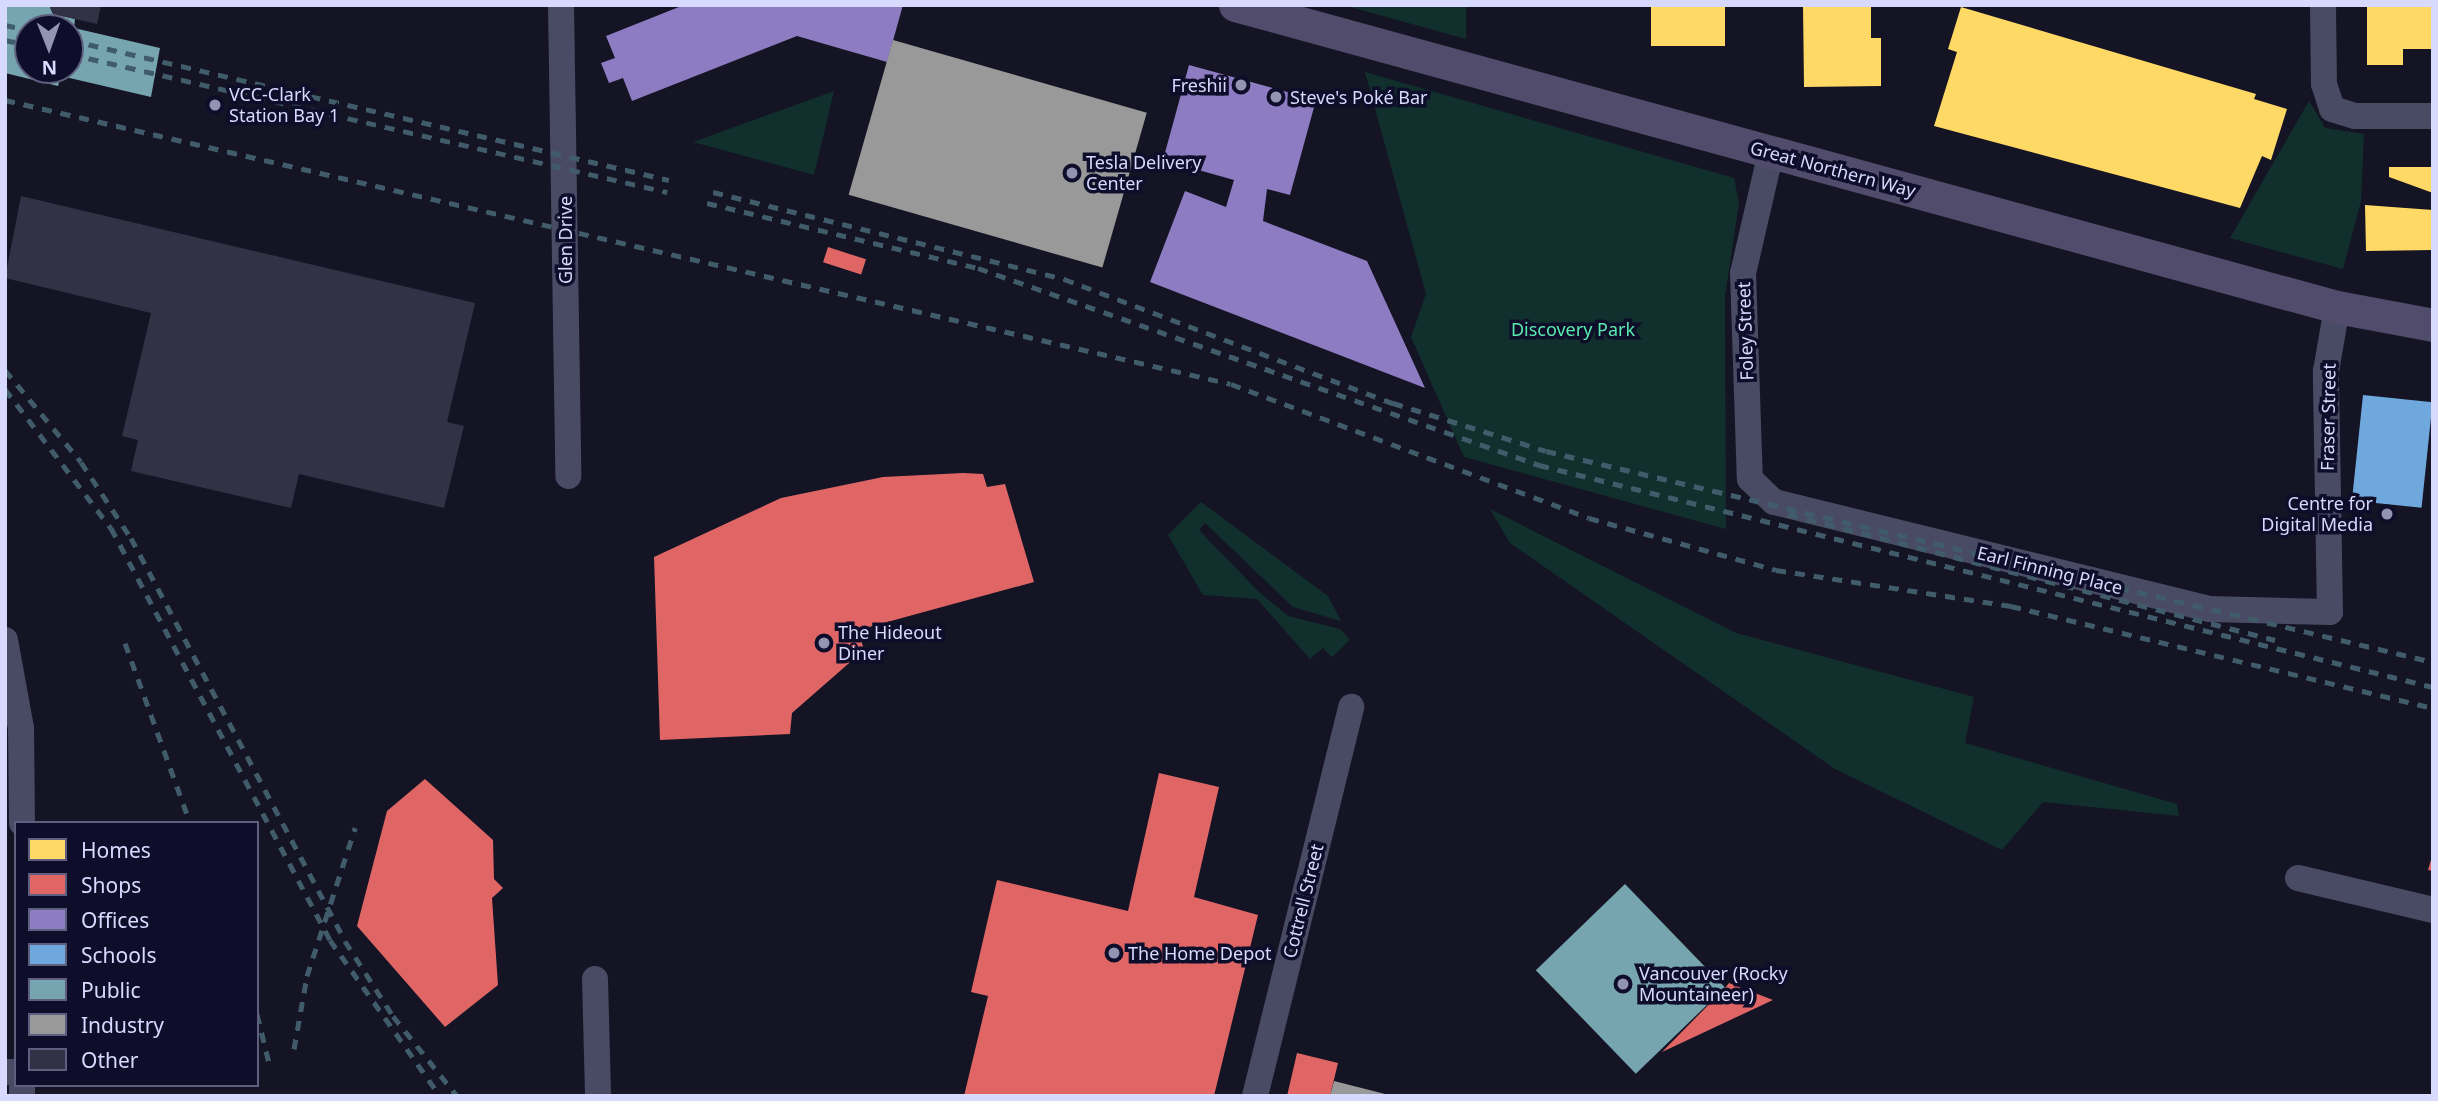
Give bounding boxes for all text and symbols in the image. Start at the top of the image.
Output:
north arrow [14,14,84,84]
text: N [41,55,57,81]
place label: Freshii [1171,74,1227,96]
marker: Freshii [1233,77,1249,93]
place label: VCC-Clark Station Bay 1 [229,84,339,126]
place label: Steve's Poké Bar [1290,86,1428,108]
marker: Steve's Poké Bar [1268,89,1284,105]
marker: VCC-Clark Station Bay 1 [207,97,223,113]
street label: Great Northern Way [1748,137,1918,201]
place label: Tesla Delivery Center [1086,152,1201,194]
marker: Tesla Delivery Center [1064,165,1080,181]
street label: Glen Drive [554,196,576,284]
street label: Foley Street [1732,281,1758,381]
park label: Discovery Park [1511,318,1635,340]
street label: Fraser Street [2316,363,2340,471]
place label: Centre for Digital Media [2261,493,2373,536]
marker: Centre for Digital Media [2379,506,2395,522]
street label: Earl Finning Place [1975,541,2125,599]
place label: The Hideout Diner [838,622,942,664]
marker: The Hideout Diner [816,635,832,651]
legend [14,821,259,1087]
text: Homes [81,836,151,864]
street label: Cottrell Street [1278,842,1328,960]
text: Shops [81,871,141,899]
text: Offices [81,906,149,934]
text: Schools [81,941,156,969]
place label: The Home Depot [1128,942,1272,964]
marker: The Home Depot [1106,945,1122,961]
place label: Vancouver (Rocky Mountaineer) [1639,963,1788,1006]
marker: Vancouver (Rocky Mountaineer) [1613,974,1633,994]
text: Public [81,976,141,1004]
text: Industry [81,1011,164,1039]
text: Other [81,1046,138,1074]

